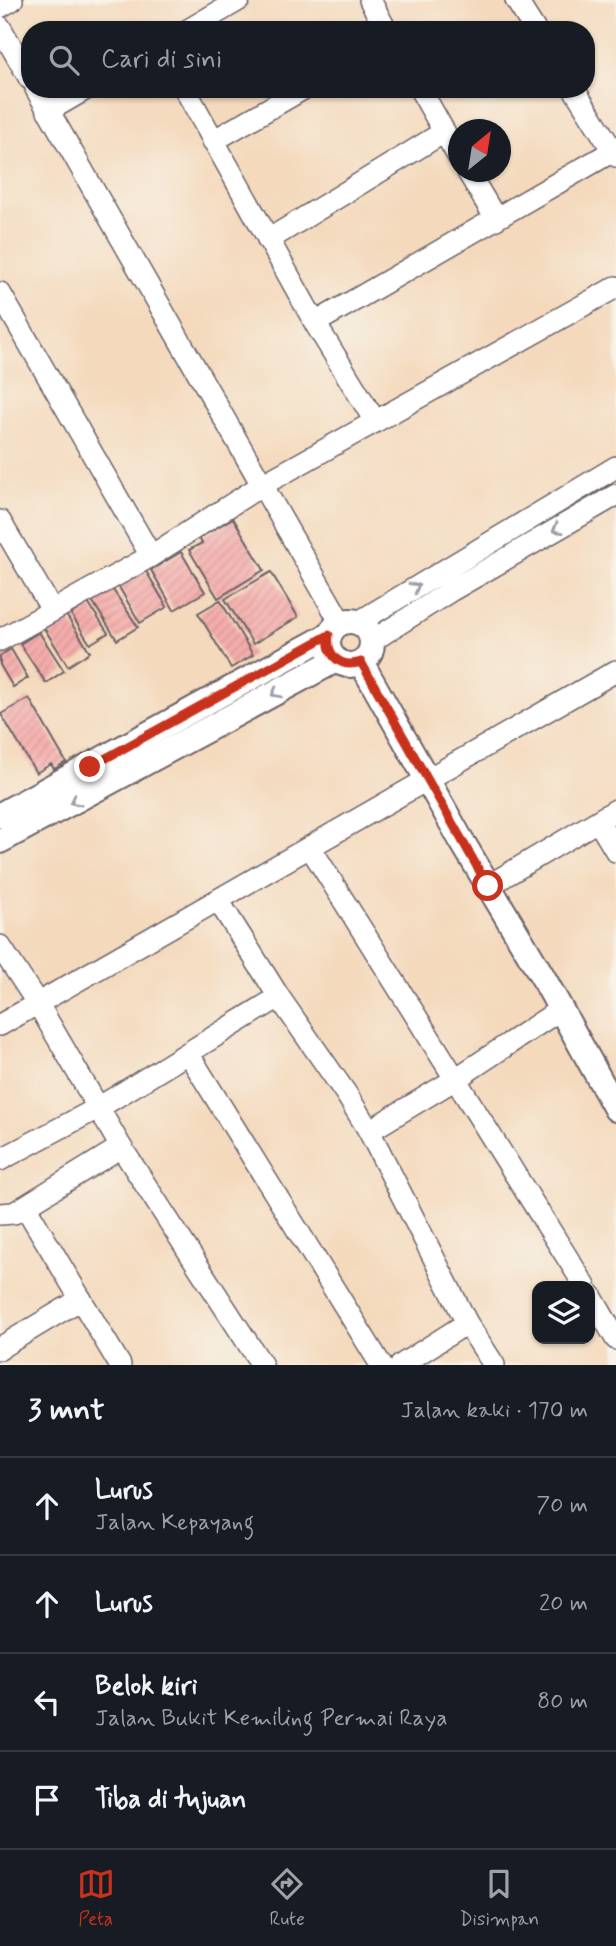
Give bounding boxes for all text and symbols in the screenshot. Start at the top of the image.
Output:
search box [21,21,595,98]
icon: search [45,41,83,79]
text: Cari di sini [101,43,222,77]
north arrow [448,119,511,182]
one-way arrow [551,521,564,534]
one-way arrow [408,583,421,596]
one-way arrow [271,685,283,698]
route end [74,751,105,782]
one-way arrow [70,792,83,806]
route start [472,870,503,901]
map controls [532,1281,595,1344]
button: layers [532,1281,595,1344]
text: 3 mnt [28,1391,104,1430]
text: Jalan kaki · 170 m [400,1396,588,1426]
text: Lurus [95,1474,153,1508]
icon: ahead [28,1487,66,1525]
text: 70 m [536,1491,588,1521]
text: Jalan Kepayang [95,1508,254,1538]
icon: ahead [28,1585,66,1623]
text: Lurus [95,1587,153,1621]
text: 20 m [539,1589,588,1619]
text: Belok kiri [95,1670,197,1704]
icon: left [28,1683,66,1721]
text: 80 m [537,1687,588,1717]
text: Jalan Bukit Kemiling Permai Raya [95,1704,447,1734]
icon: arrive [28,1781,66,1819]
text: Tiba di tujuan [95,1783,246,1817]
tab: Peta [77,1865,115,1932]
tab: Rute [268,1865,306,1932]
tab: Disimpan [460,1865,539,1932]

